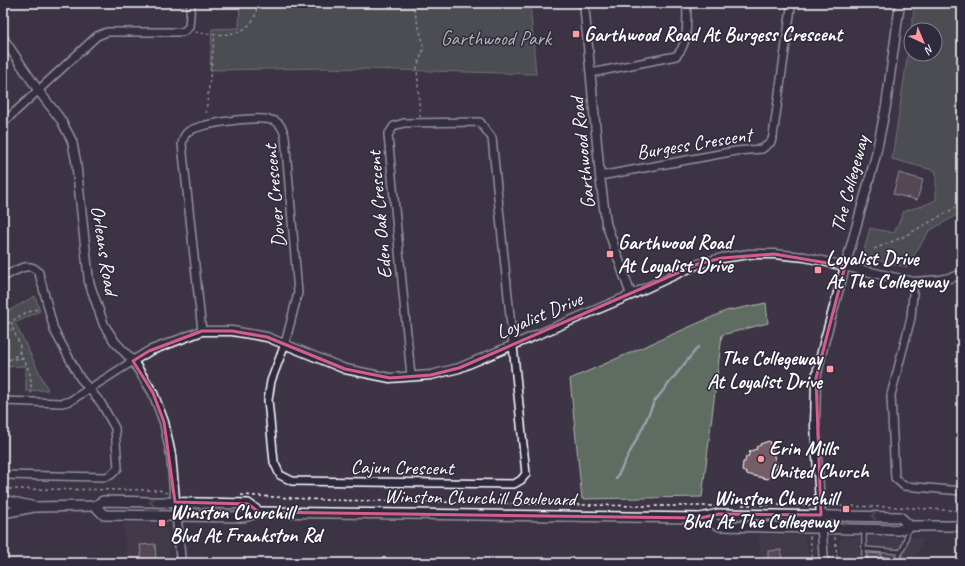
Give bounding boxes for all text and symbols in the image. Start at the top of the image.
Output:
place label: Garthwood Road At Burgess Crescent [584,22,845,47]
north arrow [903,22,943,62]
park label: Garthwood Park [441,26,553,51]
marker: Garthwood Road At Burgess Crescent [571,29,581,39]
text: N [921,42,937,58]
street label: Garthwood Road [564,93,601,210]
street label: Burgess Crescent [635,122,757,165]
street label: The Collegeway [825,131,875,235]
street label: Dover Crescent [257,141,291,249]
street label: Eden Oak Crescent [361,148,398,280]
street label: Orleans Road [85,204,124,300]
place label: Garthwood Road At Loyalist Drive [618,230,736,279]
place label: Loyalist Drive At The Collegeway [826,246,950,294]
marker: Garthwood Road At Loyalist Drive [605,249,615,259]
marker: Loyalist Drive At The Collegeway [813,265,823,275]
street label: Loyalist Drive [492,286,587,345]
place label: The Collegeway At Loyalist Drive [707,346,824,395]
marker: The Collegeway At Loyalist Drive [825,364,835,374]
place label: Erin Mills United Church [769,436,870,484]
street label: Cajun Crescent [350,454,456,481]
marker: Erin Mills United Church [756,454,766,464]
street label: Winston Churchill Boulevard [384,483,579,512]
place label: Winston Churchill Blvd At The Collegeway [682,486,842,534]
one-way arrow [149,498,155,506]
place label: Winston Churchill Blvd At Frankston Rd [170,500,325,548]
marker: Winston Churchill Blvd At The Collegeway [841,504,851,514]
one-way arrow [871,512,877,521]
marker: Winston Churchill Blvd At Frankston Rd [157,518,167,528]

